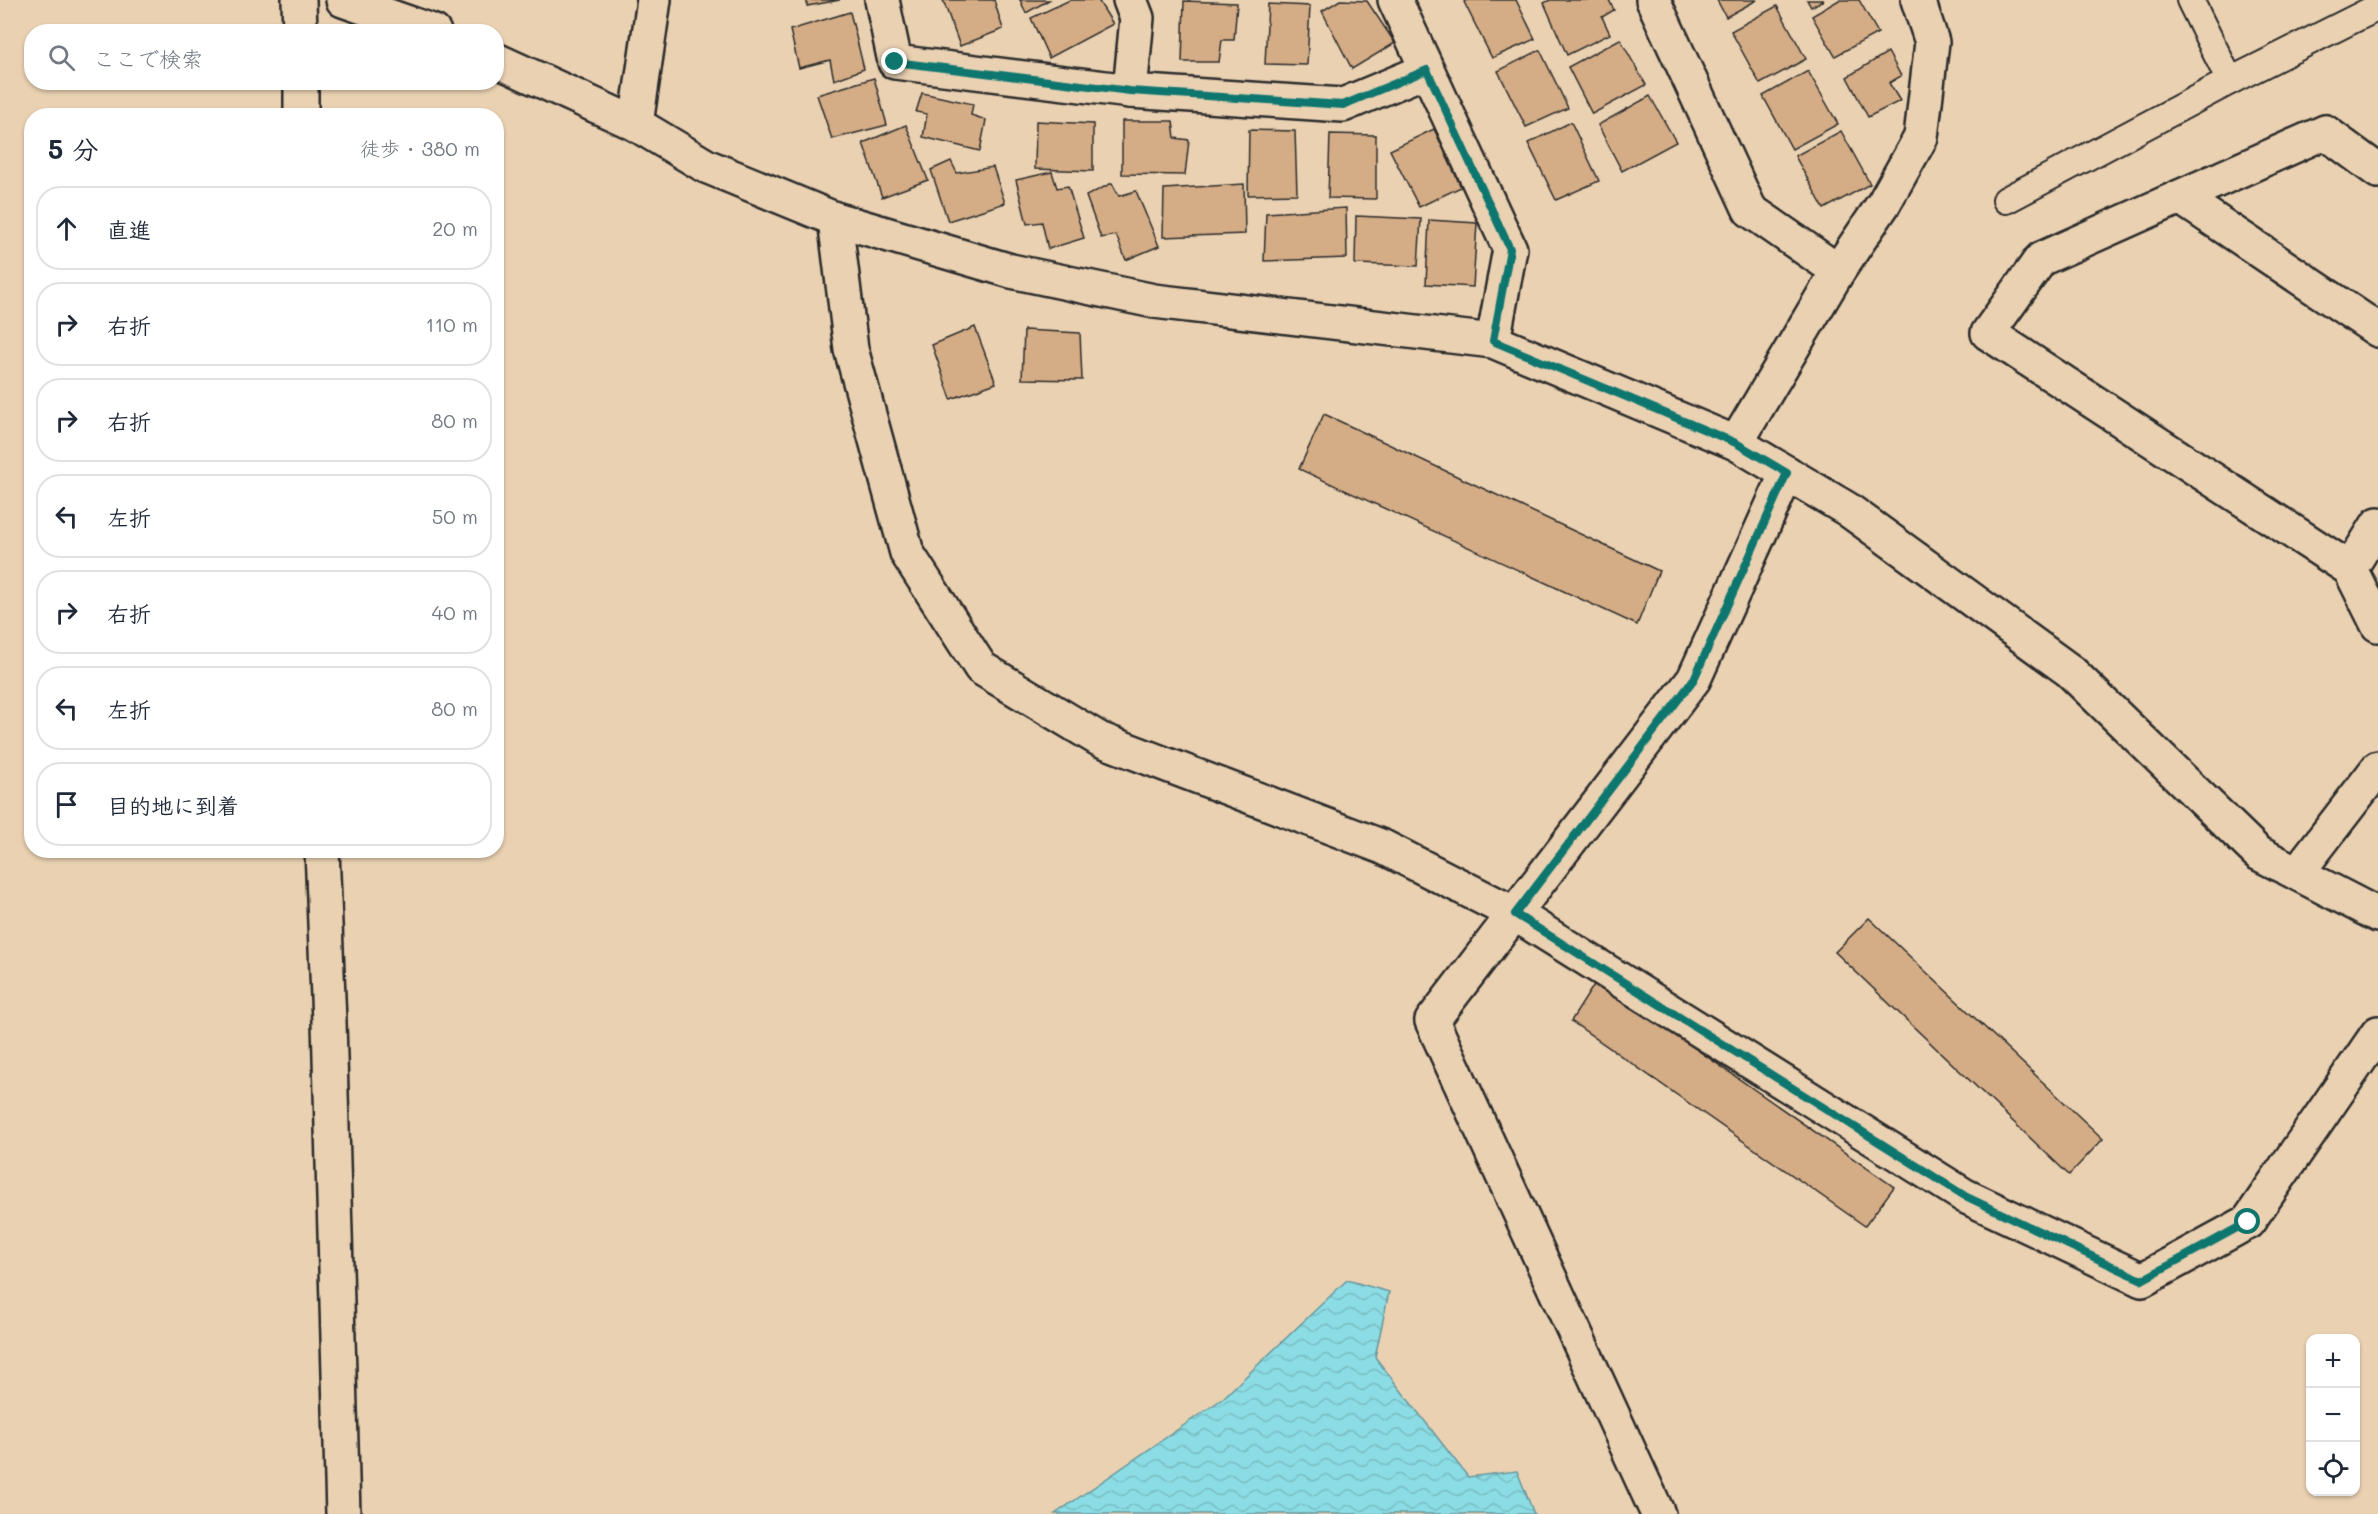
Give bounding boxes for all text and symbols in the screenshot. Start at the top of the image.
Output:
search box [24,24,504,90]
icon: search [45,41,78,74]
text: ここで検索 [93,44,203,73]
route end [881,48,907,74]
text: 5 分 [48,132,99,166]
text: 徒歩 · 380 m [360,135,480,161]
icon: ahead [50,212,83,245]
text: 直進 [107,215,151,244]
text: 20 m [432,215,478,241]
icon: right [50,308,83,341]
text: 右折 [107,311,151,340]
text: 110 m [425,311,478,337]
icon: right [50,404,83,437]
text: 右折 [107,407,151,436]
text: 80 m [431,407,478,433]
icon: left [50,500,83,533]
text: 左折 [107,503,151,532]
text: 50 m [432,503,478,529]
icon: right [50,596,83,629]
text: 右折 [107,599,151,628]
text: 40 m [432,599,478,625]
icon: left [50,692,83,725]
text: 左折 [107,695,151,724]
text: 80 m [431,695,478,721]
icon: arrive [50,788,83,821]
text: 目的地に到着 [107,791,239,820]
route start [2234,1208,2260,1234]
map controls [2306,1334,2360,1496]
button: + [2306,1334,2360,1388]
button: − [2306,1388,2360,1442]
button: locate [2306,1442,2360,1496]

